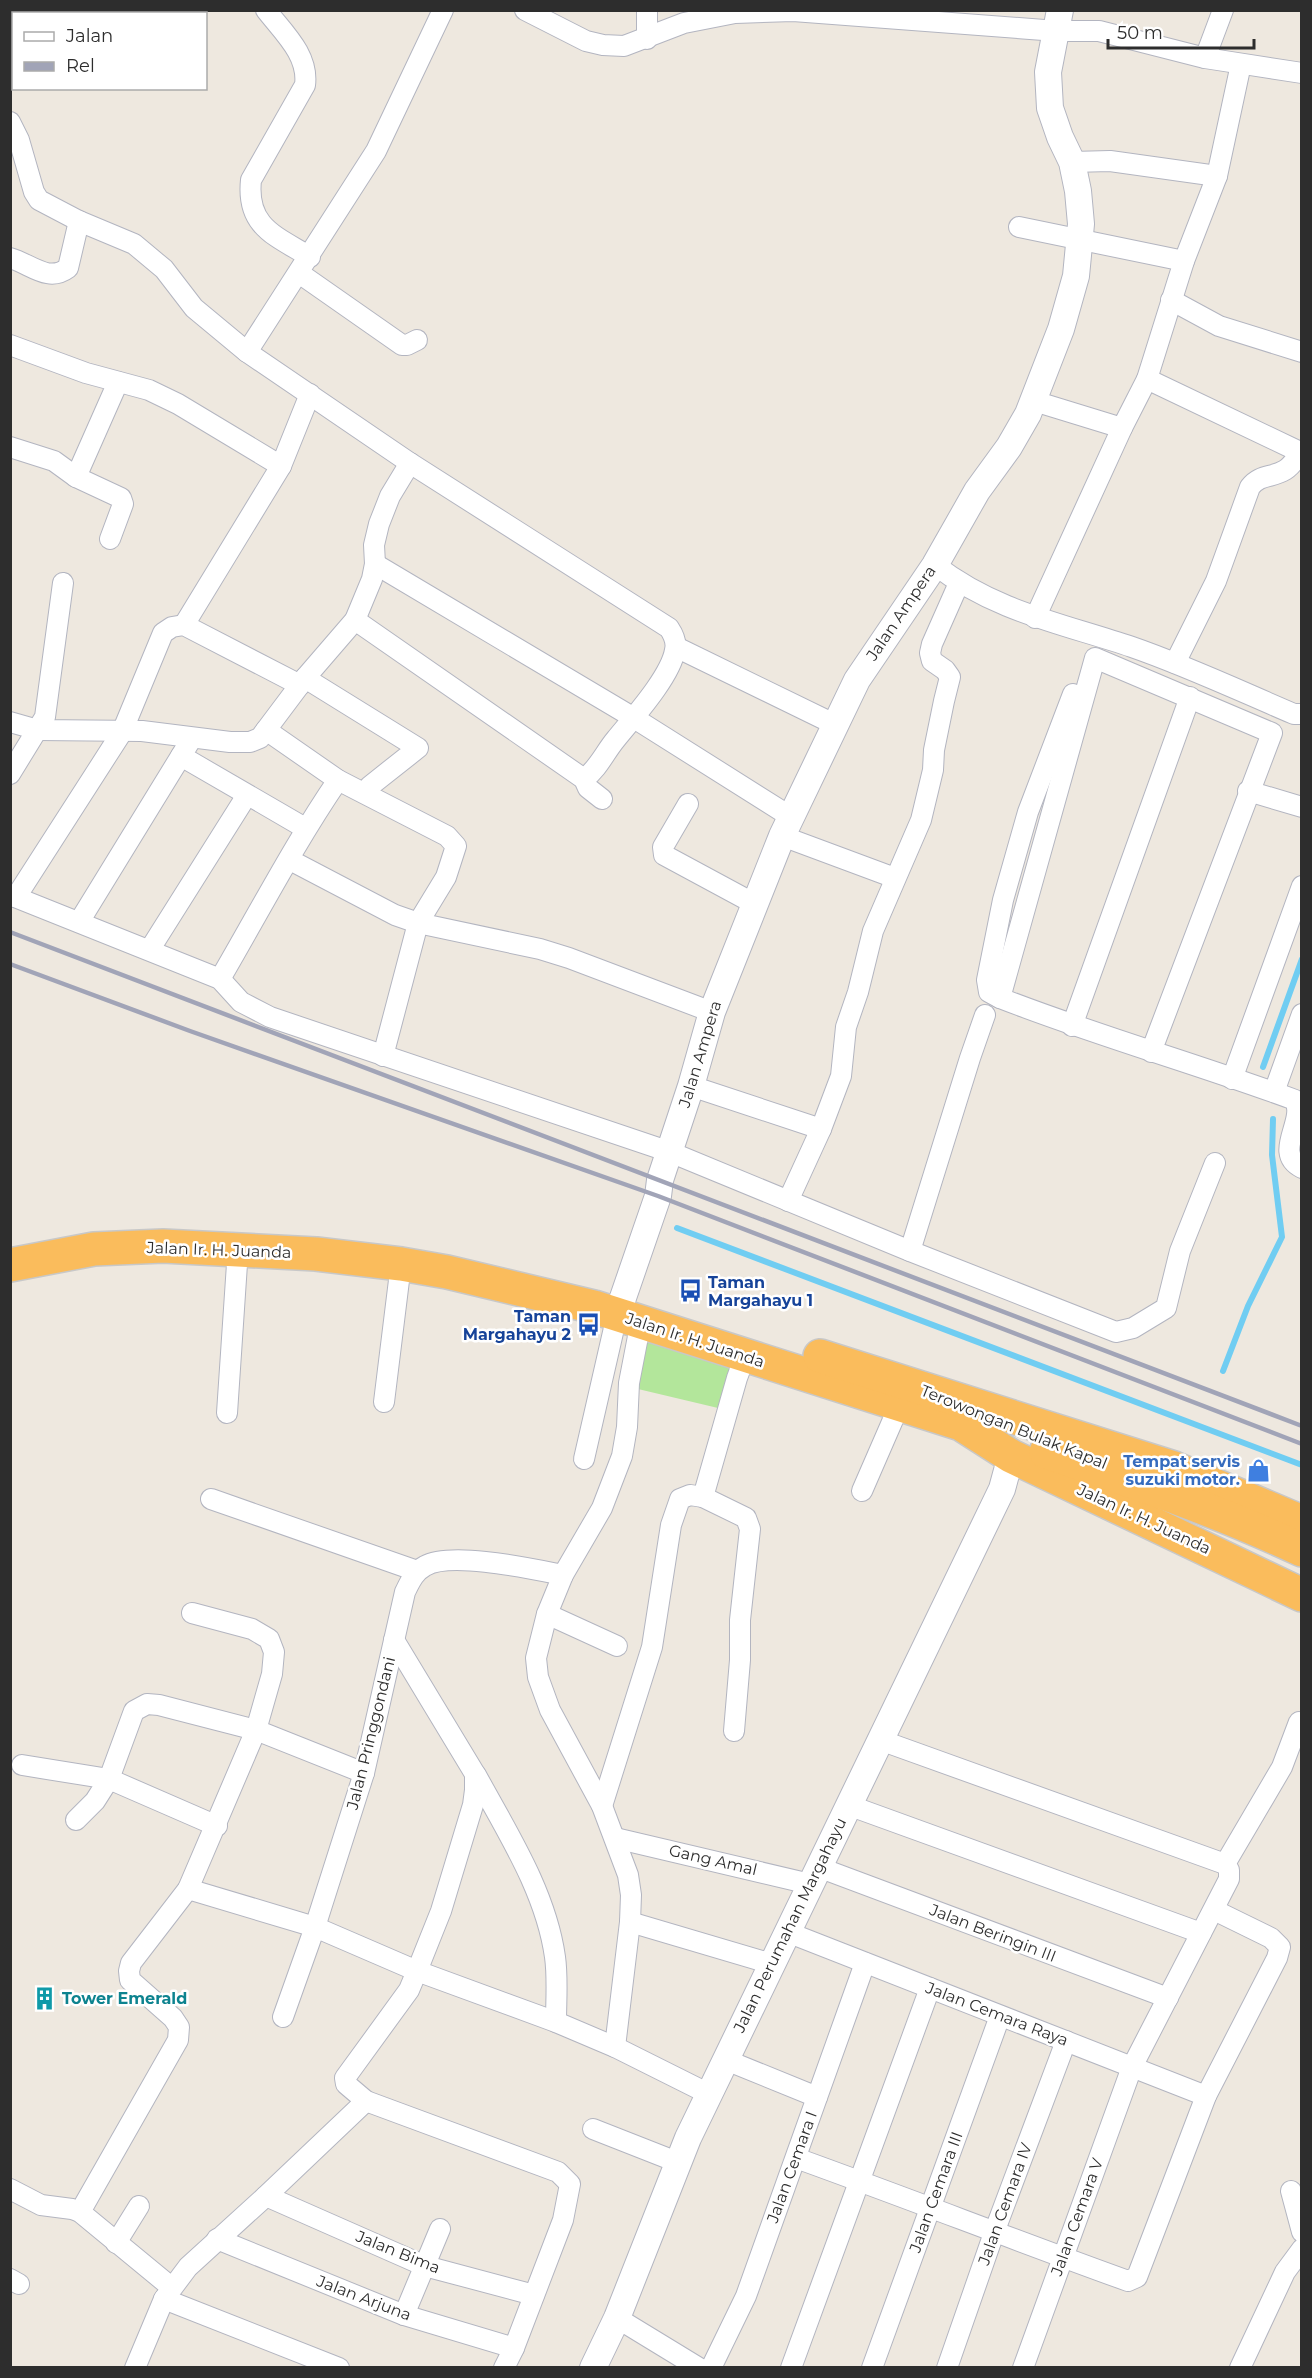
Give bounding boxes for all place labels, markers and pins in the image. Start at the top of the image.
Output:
place label: Taman Margahayu 1 [708,1273,813,1310]
bus stop icon: Taman Margahayu 1 [677,1278,703,1304]
place label: Taman Margahayu 2 [463,1307,571,1344]
bus stop icon: Taman Margahayu 2 [576,1312,602,1338]
place label: Tempat servis suzuki motor. [1123,1452,1241,1489]
shop icon: Tempat servis suzuki motor. [1245,1457,1271,1483]
building icon: Tower Emerald [31,1985,57,2011]
place label: Tower Emerald [62,1989,187,2008]

